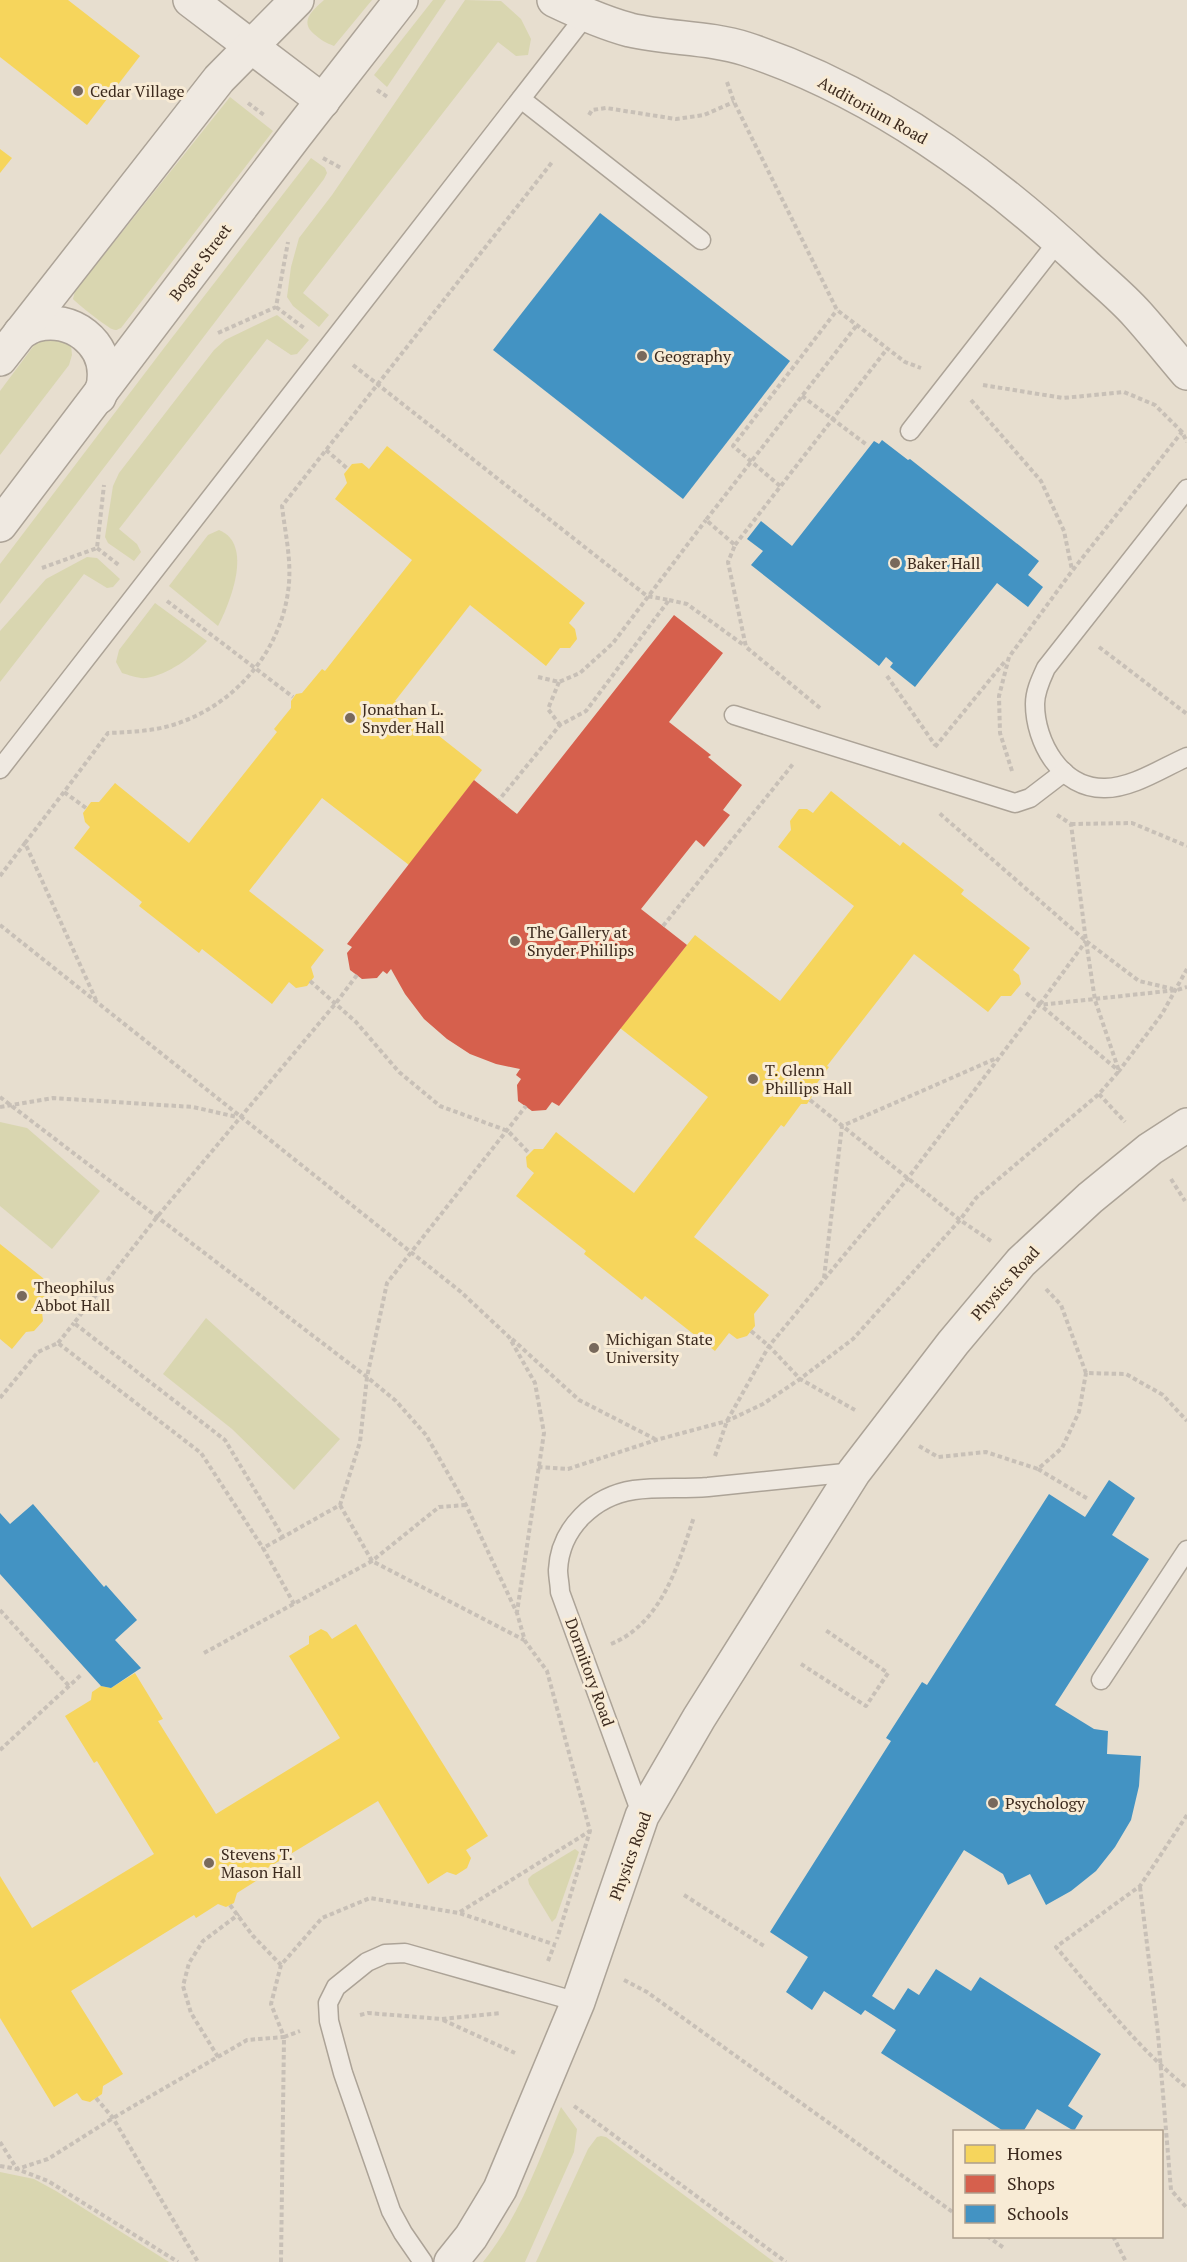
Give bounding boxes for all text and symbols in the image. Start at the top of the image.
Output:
street label: Auditorium Road [814,71,932,149]
place label: Cedar Village [90,80,184,102]
marker: Cedar Village [71,84,85,98]
street label: Bogue Street [164,219,236,305]
place label: Geography [654,345,732,367]
marker: Geography [635,349,649,363]
place label: Baker Hall [907,552,981,574]
marker: Baker Hall [888,556,902,570]
place label: Jonathan L. Snyder Hall [362,698,445,738]
marker: Jonathan L. Snyder Hall [343,711,357,725]
place label: The Gallery at Snyder Phillips [527,921,634,961]
marker: The Gallery at Snyder Phillips [508,934,522,948]
place label: T. Glenn Phillips Hall [765,1059,853,1099]
marker: T. Glenn Phillips Hall [746,1072,760,1086]
street label: Physics Road [966,1241,1044,1325]
place label: Theophilus Abbot Hall [34,1276,114,1316]
marker: Theophilus Abbot Hall [15,1289,29,1303]
place label: Michigan State University [606,1328,713,1368]
marker: Michigan State University [587,1341,601,1355]
street label: Dormitory Road [560,1615,620,1729]
place label: Psychology [1005,1792,1086,1814]
marker: Psychology [986,1796,1000,1810]
street label: Physics Road [604,1809,656,1903]
place label: Stevens T. Mason Hall [221,1843,302,1883]
marker: Stevens T. Mason Hall [202,1856,216,1870]
legend [953,2130,1163,2238]
text: Homes [1007,2141,1062,2165]
text: Shops [1007,2171,1055,2195]
text: Schools [1007,2201,1069,2225]

